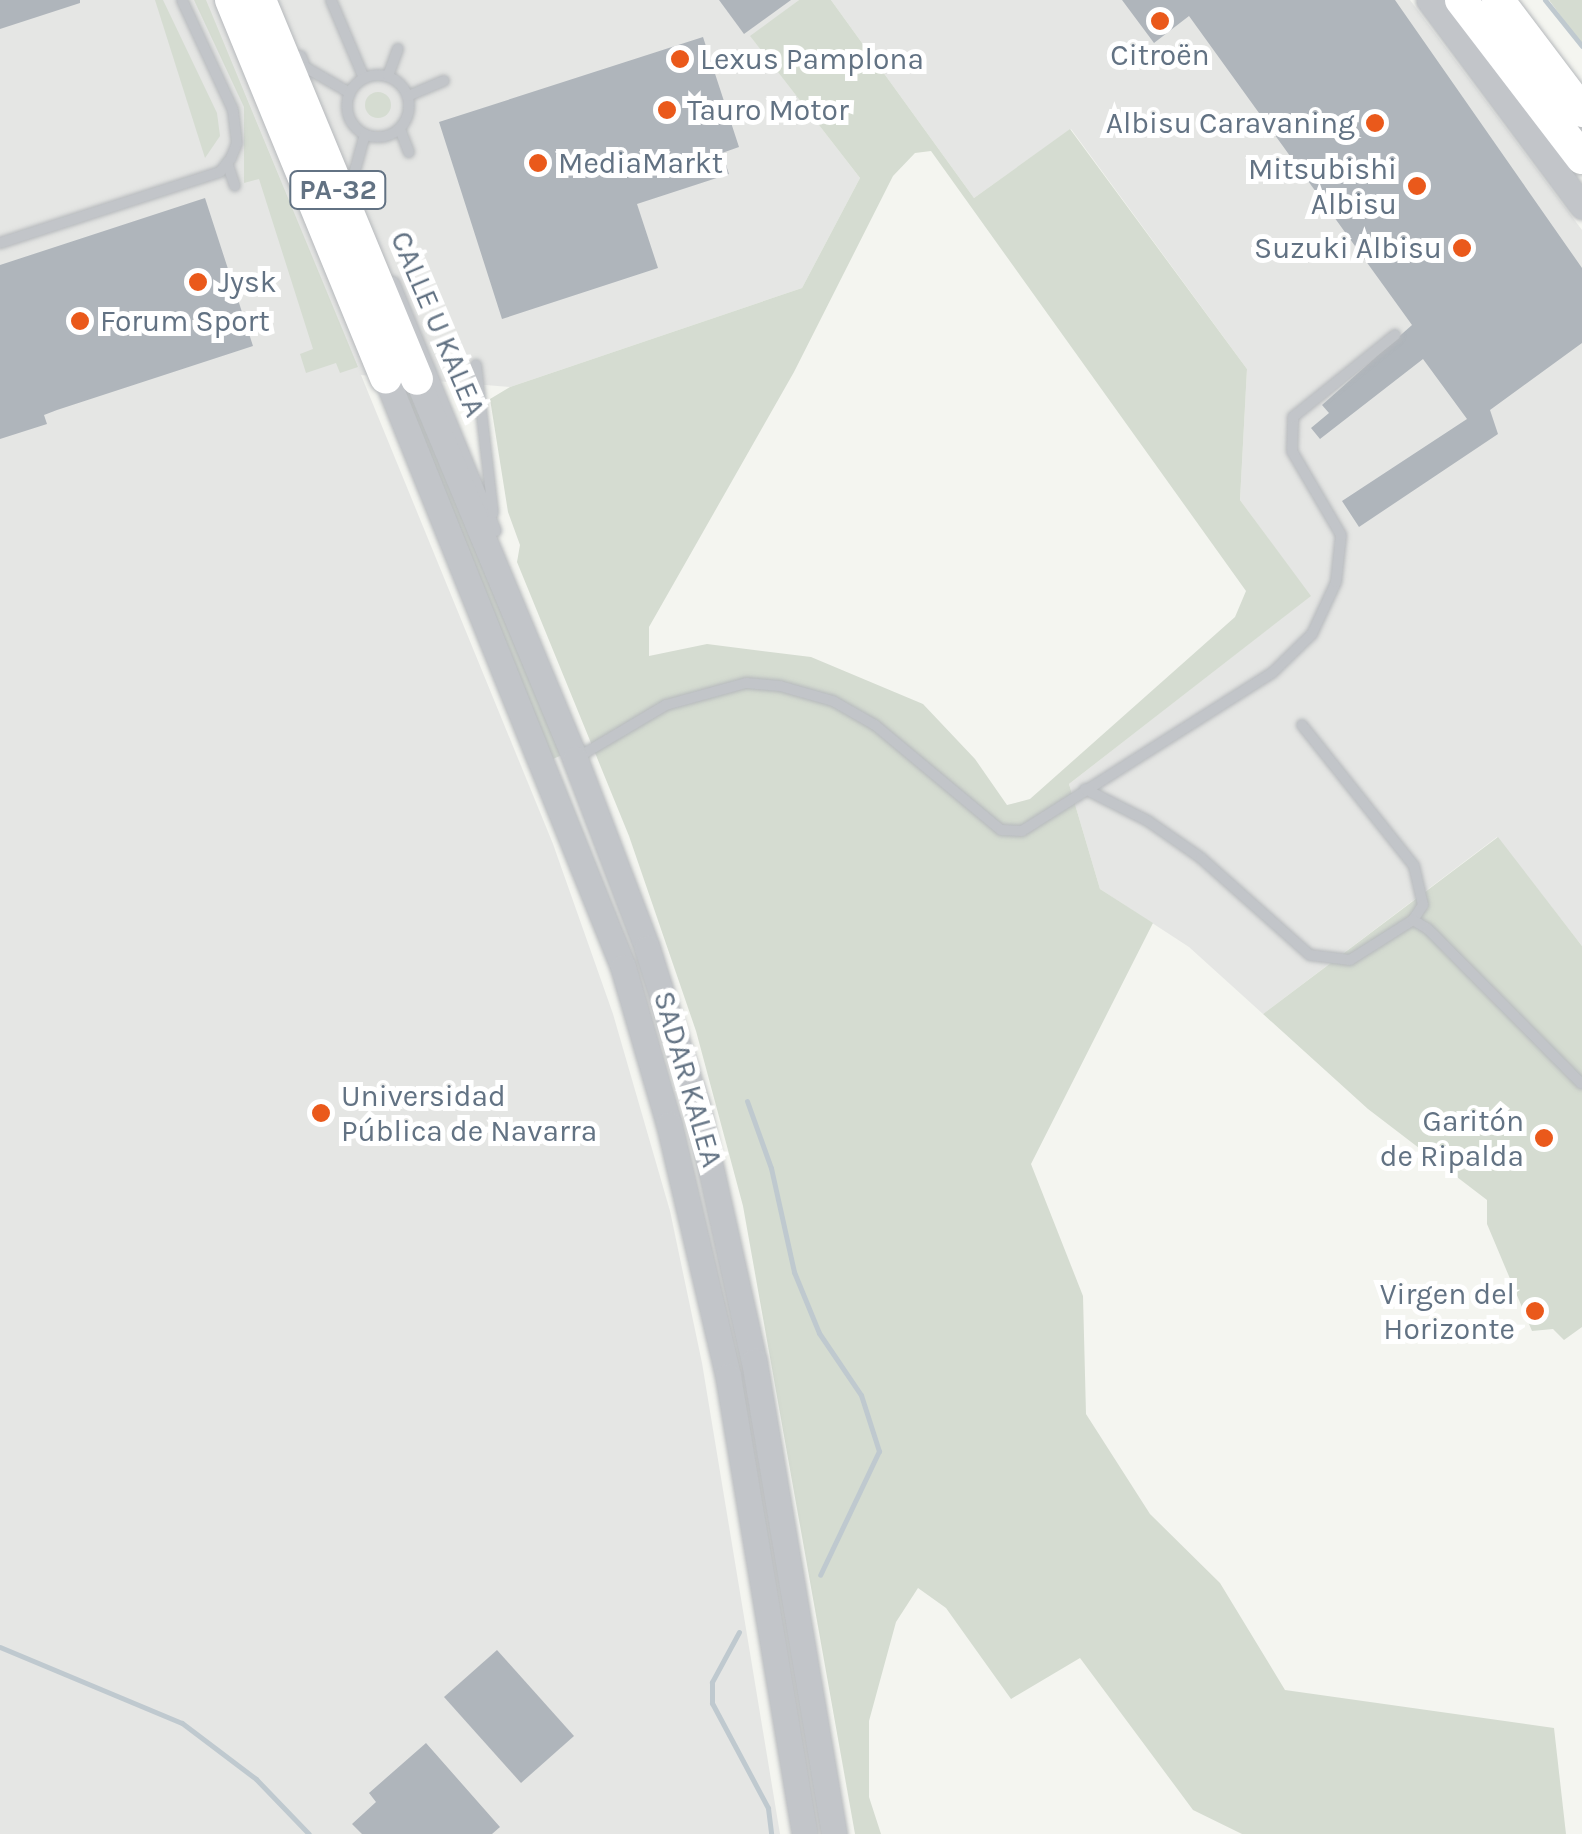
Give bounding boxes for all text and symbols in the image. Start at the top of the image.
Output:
marker: Citroën [1149,10,1171,32]
place label: Citroën [1110,37,1210,73]
place label: Lexus Pamplona [700,41,924,77]
marker: Lexus Pamplona [669,48,691,70]
place label: Tauro Motor [687,92,849,128]
marker: Tauro Motor [656,99,678,121]
place label: Albisu Caravaning [1106,105,1355,141]
marker: Albisu Caravaning [1364,112,1386,134]
place label: MediaMarkt [558,145,723,181]
place label: Mitsubishi Albisu [1248,151,1397,222]
marker: MediaMarkt [527,152,549,174]
road number: PA-32 [288,167,388,213]
marker: Mitsubishi Albisu [1406,175,1428,197]
street label: CALLE U KALEA [383,226,493,422]
place label: Suzuki Albisu [1254,230,1442,266]
marker: Suzuki Albisu [1451,237,1473,259]
place label: Jysk [218,264,277,300]
marker: Jysk [187,271,209,293]
place label: Forum Sport [100,303,270,339]
marker: Forum Sport [69,310,91,332]
street label: SADAR KALEA [646,987,730,1171]
place label: Universidad Pública de Navarra [341,1078,597,1148]
marker: Universidad Pública de Navarra [310,1102,332,1124]
place label: Garitón de Ripalda [1380,1103,1524,1174]
marker: Garitón de Ripalda [1533,1127,1555,1149]
place label: Virgen del Horizonte [1380,1276,1515,1346]
marker: Virgen del Horizonte [1524,1300,1546,1322]

